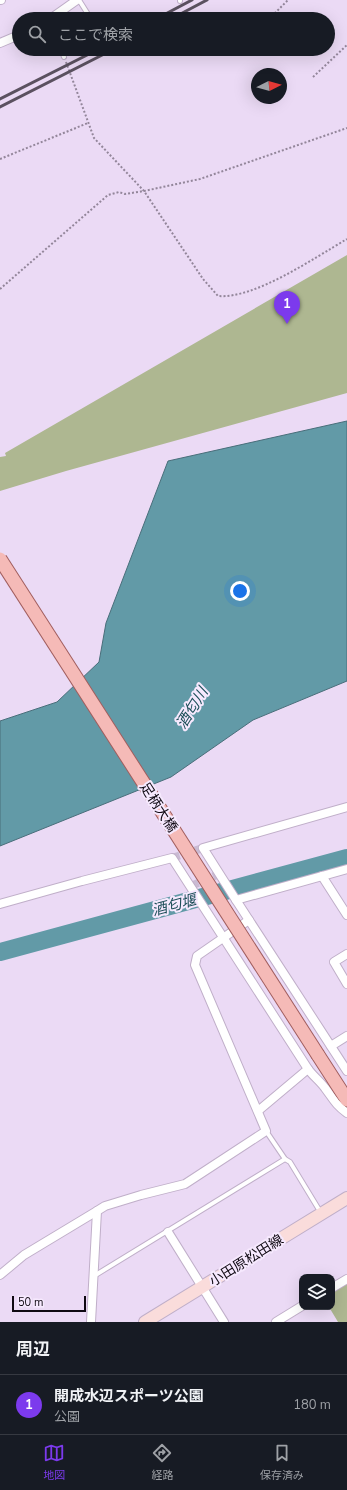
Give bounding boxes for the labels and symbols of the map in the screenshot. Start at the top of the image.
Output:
north arrow [251,68,287,104]
pin: 1 [274,291,300,324]
your location [230,581,250,601]
water label: 酒匂川 [172,682,213,732]
street label: 足柄大橋 [135,779,182,836]
water label: 酒匂堰 [150,889,201,920]
street label: 小田原松田線 [206,1230,287,1291]
scale bar [12,1294,86,1313]

